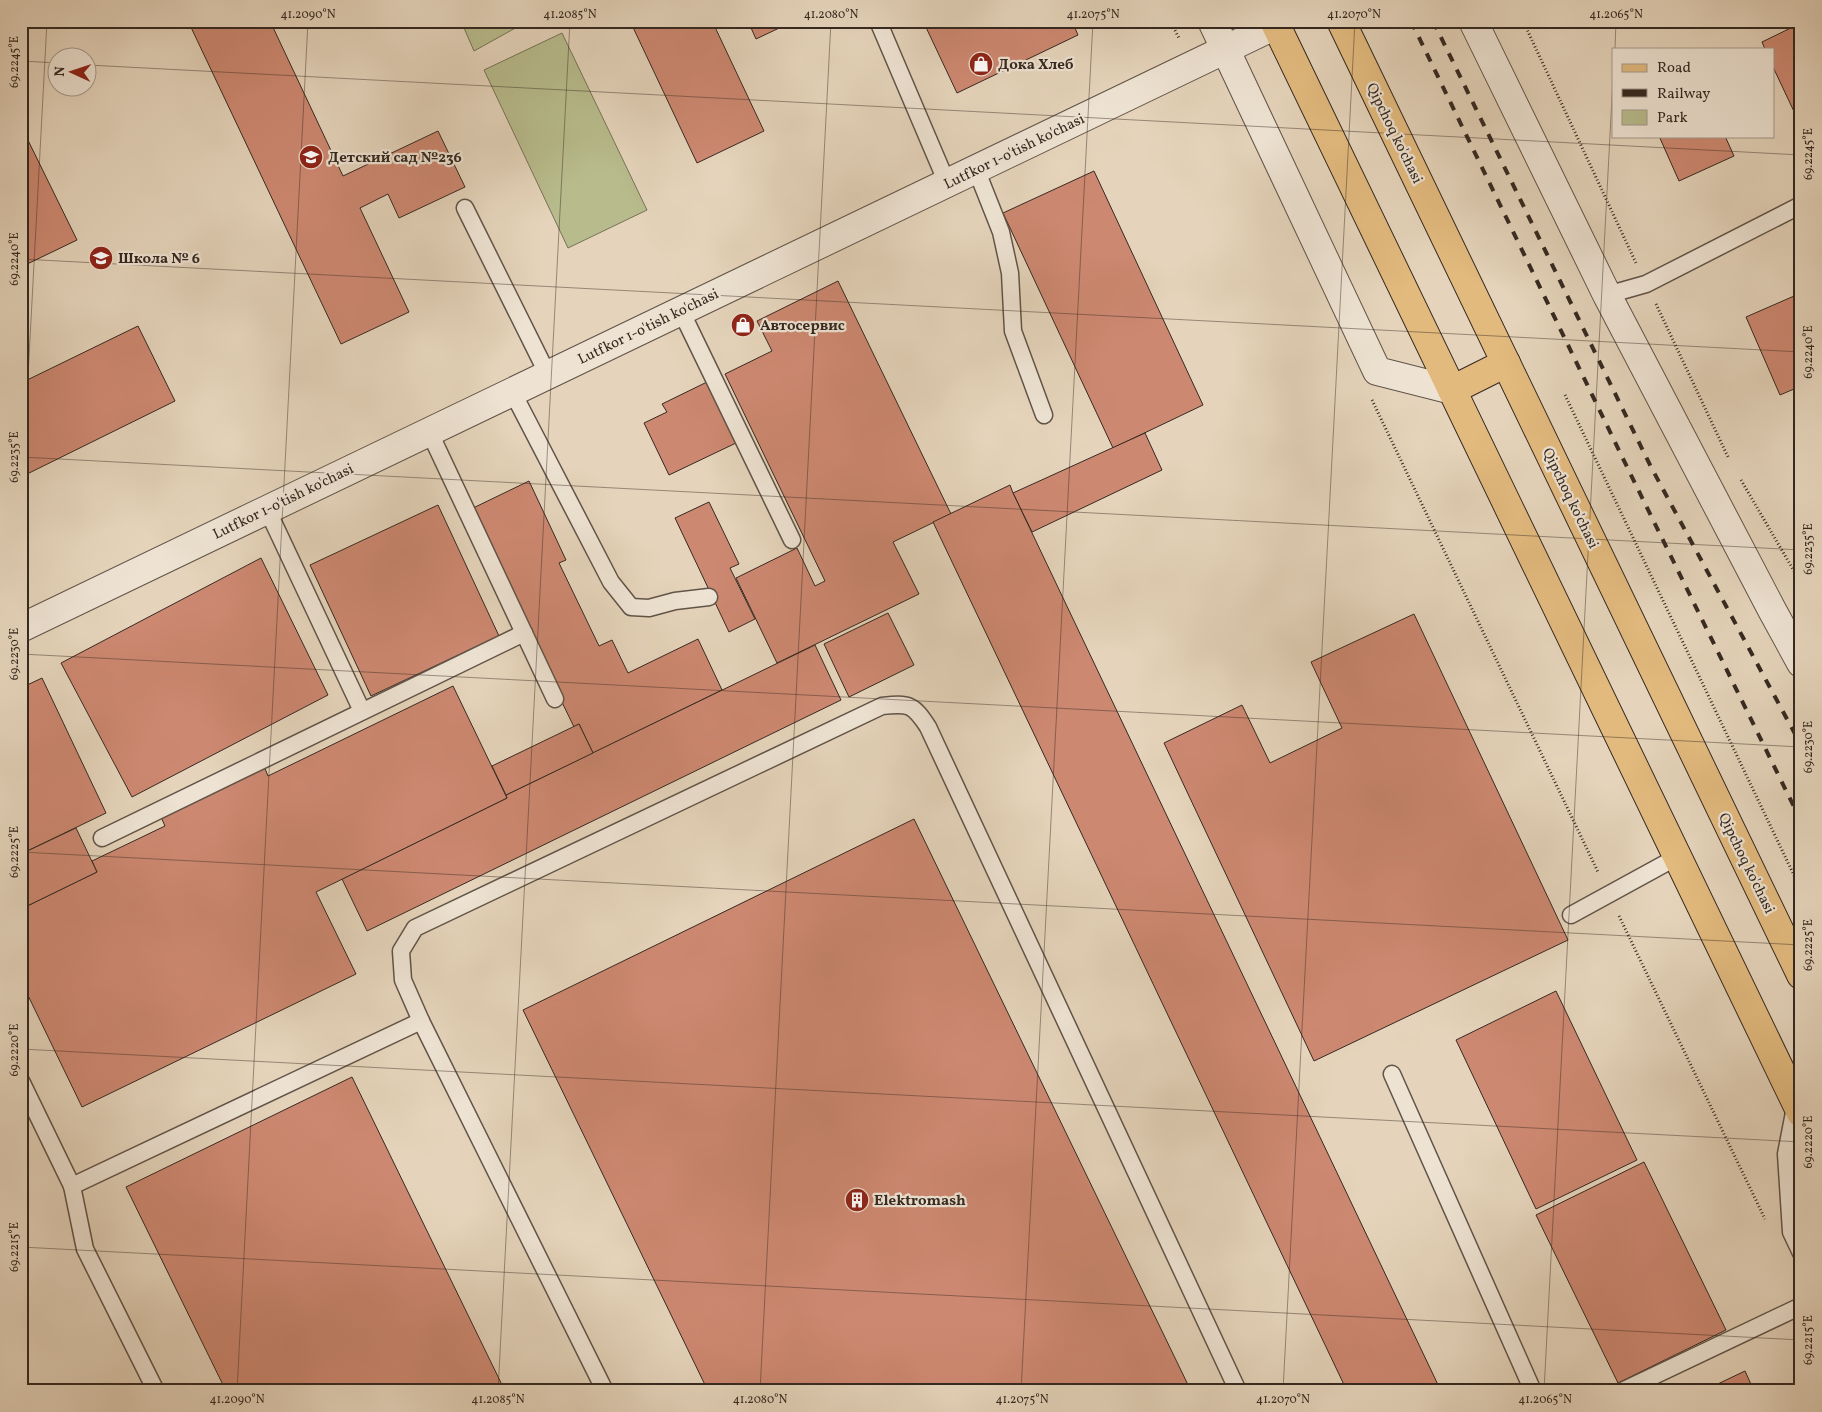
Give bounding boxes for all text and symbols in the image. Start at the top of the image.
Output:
text: 41.2090°N [280,7,336,23]
text: 41.2085°N [543,7,597,23]
text: 41.2080°N [804,7,858,23]
text: 41.2075°N [1066,7,1120,23]
text: 41.2070°N [1327,7,1381,23]
text: 41.2065°N [1589,7,1643,23]
text: 69.2245°E [7,36,23,88]
north arrow [48,48,98,98]
legend [1612,48,1774,138]
shop icon: Дока Хлеб [968,51,994,77]
place label: Дока Хлеб [998,55,1073,76]
text: Road [1657,58,1691,79]
text: N [51,66,70,77]
street label: Qipchoq ko'chasi [1360,80,1427,188]
text: Railway [1657,84,1710,105]
text: Park [1657,108,1688,129]
street label: Lutfkor 1-o'tish ko'chasi [941,109,1089,196]
text: 69.2245°E [1801,128,1817,180]
school or university icon: Детский сад №236 [298,144,324,170]
place label: Детский сад №236 [328,148,462,169]
text: 69.2240°E [7,232,23,286]
school or university icon: Школа № 6 [88,245,114,271]
place label: Школа № 6 [118,249,200,270]
street label: Lutfkor 1-o'tish ko'chasi [575,284,723,371]
shop icon: Автосервис [730,312,756,338]
place label: Автосервис [760,316,845,337]
text: 69.2240°E [1801,325,1817,379]
text: 69.2235°E [7,431,23,483]
street label: Qipchoq ko'chasi [1536,445,1603,553]
street label: Lutfkor 1-o'tish ko'chasi [210,459,358,546]
text: 69.2235°E [1801,523,1817,575]
text: 69.2230°E [7,628,23,680]
text: 69.2230°E [1801,721,1817,773]
street label: Qipchoq ko'chasi [1712,810,1779,918]
text: 69.2225°E [7,826,23,878]
text: 69.2225°E [1801,919,1817,971]
text: 69.2220°E [7,1023,23,1077]
text: 69.2220°E [1801,1115,1817,1169]
building icon: Elektromash [844,1187,870,1213]
place label: Elektromash [874,1191,966,1212]
text: 69.2215°E [7,1222,23,1272]
text: 69.2215°E [1801,1315,1817,1365]
text: 41.2090°N [209,1392,265,1408]
text: 41.2085°N [471,1392,525,1408]
text: 41.2080°N [733,1392,787,1408]
text: 41.2075°N [995,1392,1049,1408]
text: 41.2070°N [1256,1392,1310,1408]
text: 41.2065°N [1518,1392,1572,1408]

